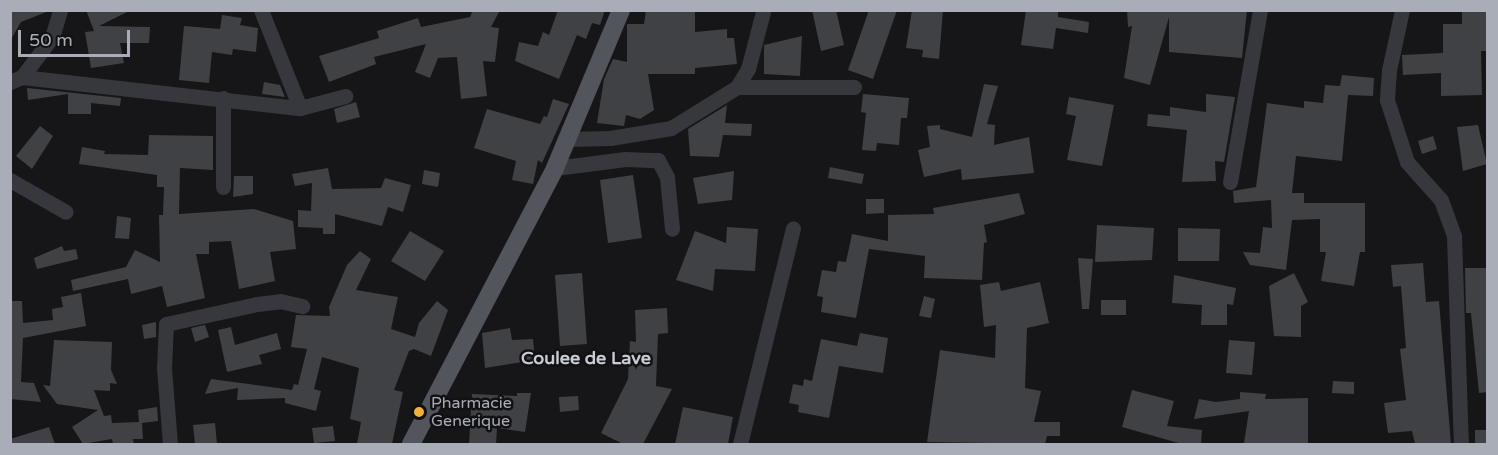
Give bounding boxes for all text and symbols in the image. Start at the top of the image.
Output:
scale bar [21,18,134,56]
text: 50 m [29,29,73,51]
district label: Coulee de Lave [521,347,651,369]
place label: Pharmacie Generique [431,393,512,431]
marker: Pharmacie Generique [412,405,426,419]

